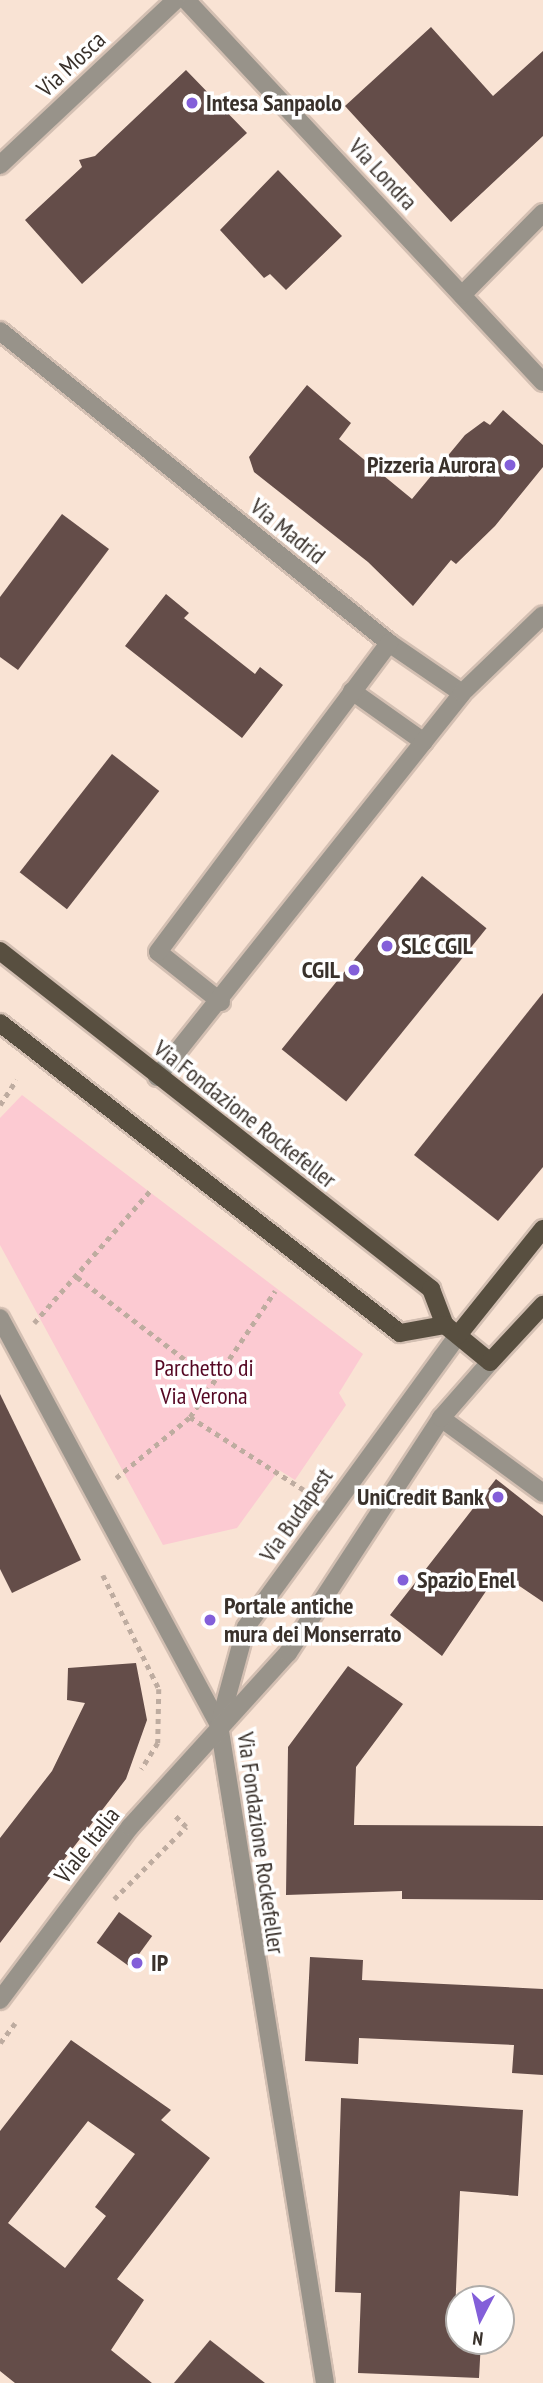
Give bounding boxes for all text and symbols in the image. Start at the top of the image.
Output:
street label: Via Mosca [31,25,111,103]
place label: Intesa Sanpaolo [206,89,342,117]
marker: Intesa Sanpaolo [184,95,200,111]
street label: Via Londra [343,132,423,216]
place label: Pizzeria Aurora [366,451,496,479]
marker: Pizzeria Aurora [502,457,518,473]
street label: Via Madrid [245,492,331,570]
place label: SLC CGIL [401,932,474,960]
marker: SLC CGIL [379,938,395,954]
place label: CGIL [302,956,340,984]
marker: CGIL [346,962,362,978]
street label: Via Fondazione Rockefeller [148,1034,342,1194]
park label: Parchetto di Via Verona [154,1354,254,1410]
street label: Via Budapest [253,1463,339,1567]
place label: UniCredit Bank [357,1483,484,1511]
marker: UniCredit Bank [490,1489,506,1505]
place label: Spazio Enel [417,1566,516,1594]
marker: Spazio Enel [395,1572,411,1588]
place label: Portale antiche mura dei Monserrato [224,1592,401,1648]
marker: Portale antiche mura dei Monserrato [202,1612,218,1628]
street label: Via Fondazione Rockefeller [231,1730,291,1956]
street label: Viale Italia [48,1801,126,1889]
place label: IP [151,1949,168,1977]
marker: IP [129,1955,145,1971]
north arrow [445,2285,515,2355]
text: N [471,2326,484,2351]

